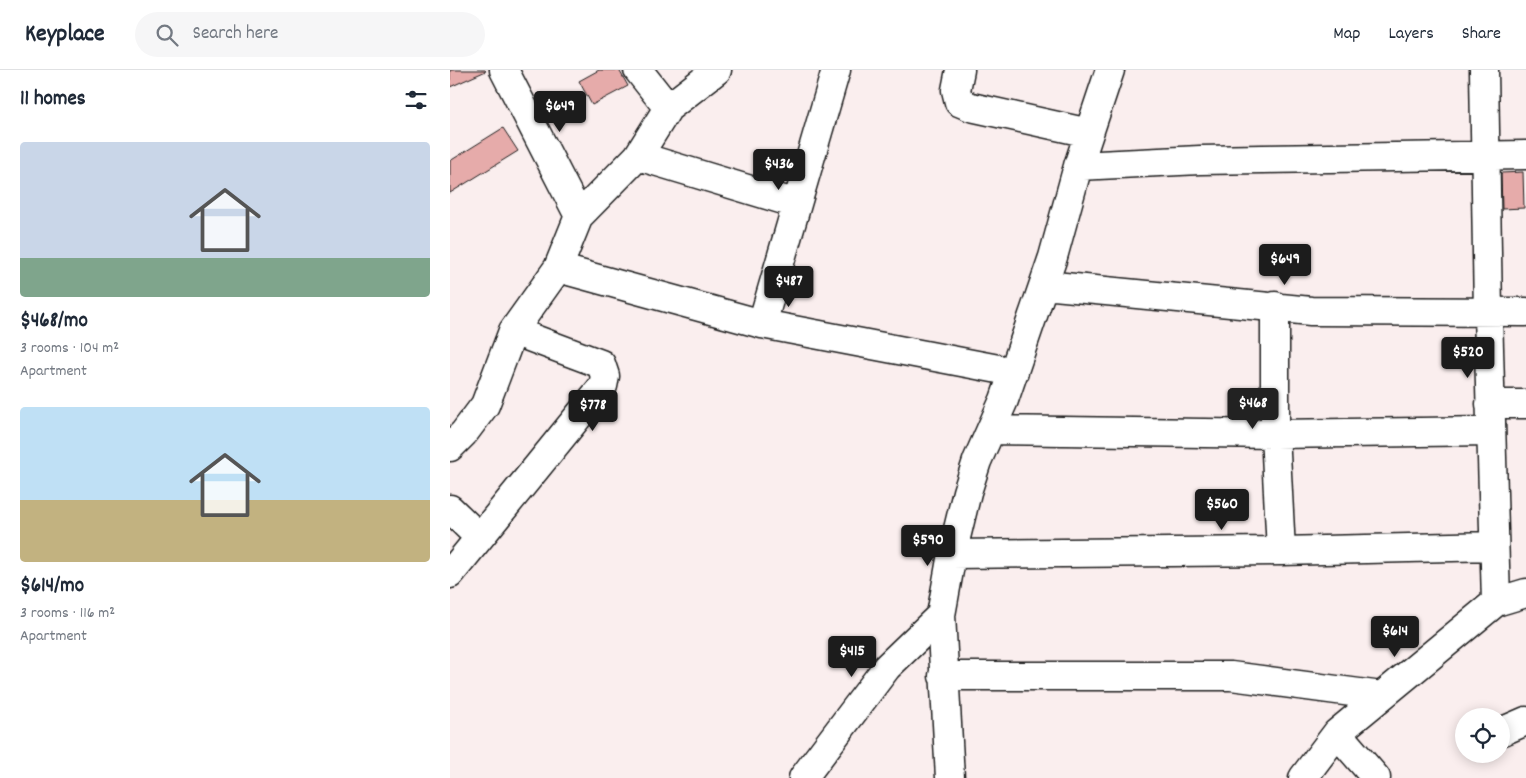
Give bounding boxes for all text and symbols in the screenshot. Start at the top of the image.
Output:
search box [135,12,485,57]
text: Keyplace [25,18,105,52]
icon: search [153,21,181,49]
text: Search here [193,21,278,48]
text: Map [1333,22,1360,47]
text: Layers [1388,22,1434,47]
text: Share [1462,22,1501,47]
text: 11 homes [20,85,85,115]
icon: filters [402,86,430,114]
pin: $649 [530,90,590,133]
text: $649 [545,95,575,118]
pin: $436 [749,148,809,191]
text: $436 [764,153,794,176]
icon: home [180,175,270,265]
pin: $649 [1255,244,1315,286]
text: $649 [1270,248,1300,271]
pin: $487 [759,266,819,308]
text: $487 [775,270,803,293]
text: $468/mo [20,307,88,337]
pin: $520 [1438,336,1498,379]
text: 3 rooms · 104 m² [20,337,119,360]
text: $520 [1452,341,1484,364]
text: Apartment [20,360,87,383]
pin: $468 [1223,388,1283,430]
pin: $778 [563,390,623,432]
text: $468 [1238,392,1268,415]
text: $778 [580,394,606,417]
icon: home [180,440,270,530]
pin: $560 [1192,488,1252,531]
text: $560 [1206,493,1238,516]
pin: $590 [898,524,958,567]
text: $590 [912,529,944,552]
text: $614/mo [20,572,84,602]
text: 3 rooms · 116 m² [20,602,115,625]
pin: $614 [1365,616,1425,658]
text: $614 [1382,620,1408,643]
text: Apartment [20,625,87,648]
pin: $415 [822,636,882,678]
text: $415 [839,640,865,663]
map controls [1455,708,1510,763]
button: locate [1455,708,1510,763]

